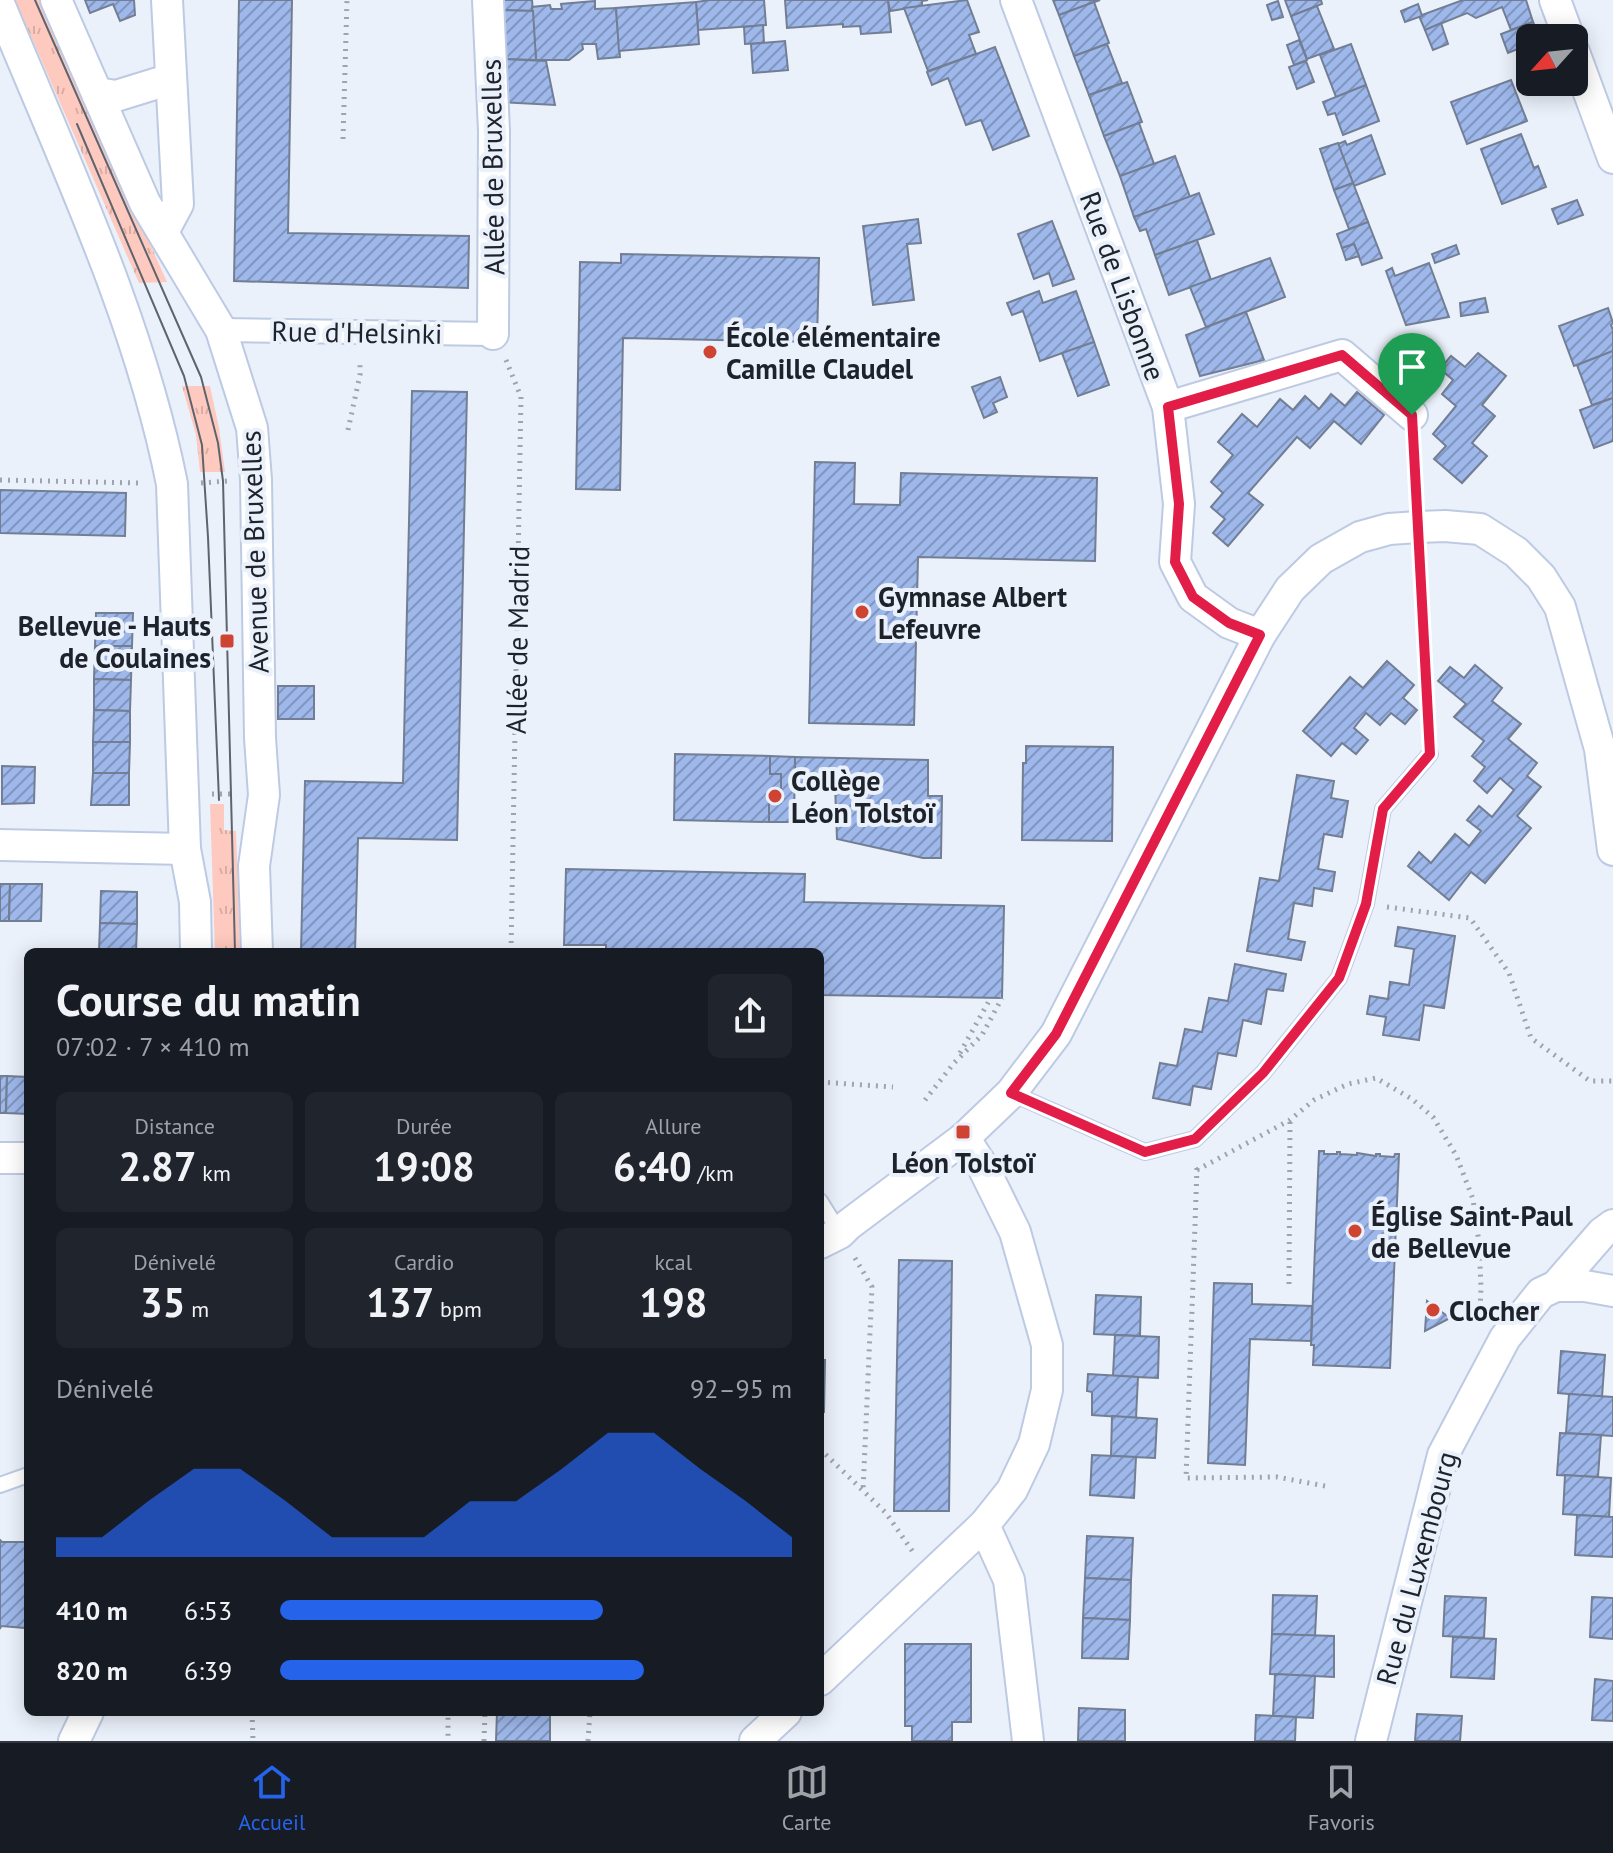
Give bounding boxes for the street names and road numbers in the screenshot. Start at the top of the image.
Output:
street label: Allée de Bruxelles [472,58,512,276]
street label: Rue de Lisbonne [1072,186,1174,386]
street label: Rue d'Helsinki [271,312,443,352]
street label: Avenue de Bruxelles [231,430,277,674]
street label: Allée de Madrid [497,546,537,734]
street label: Rue du Luxembourg [1367,1447,1465,1689]

